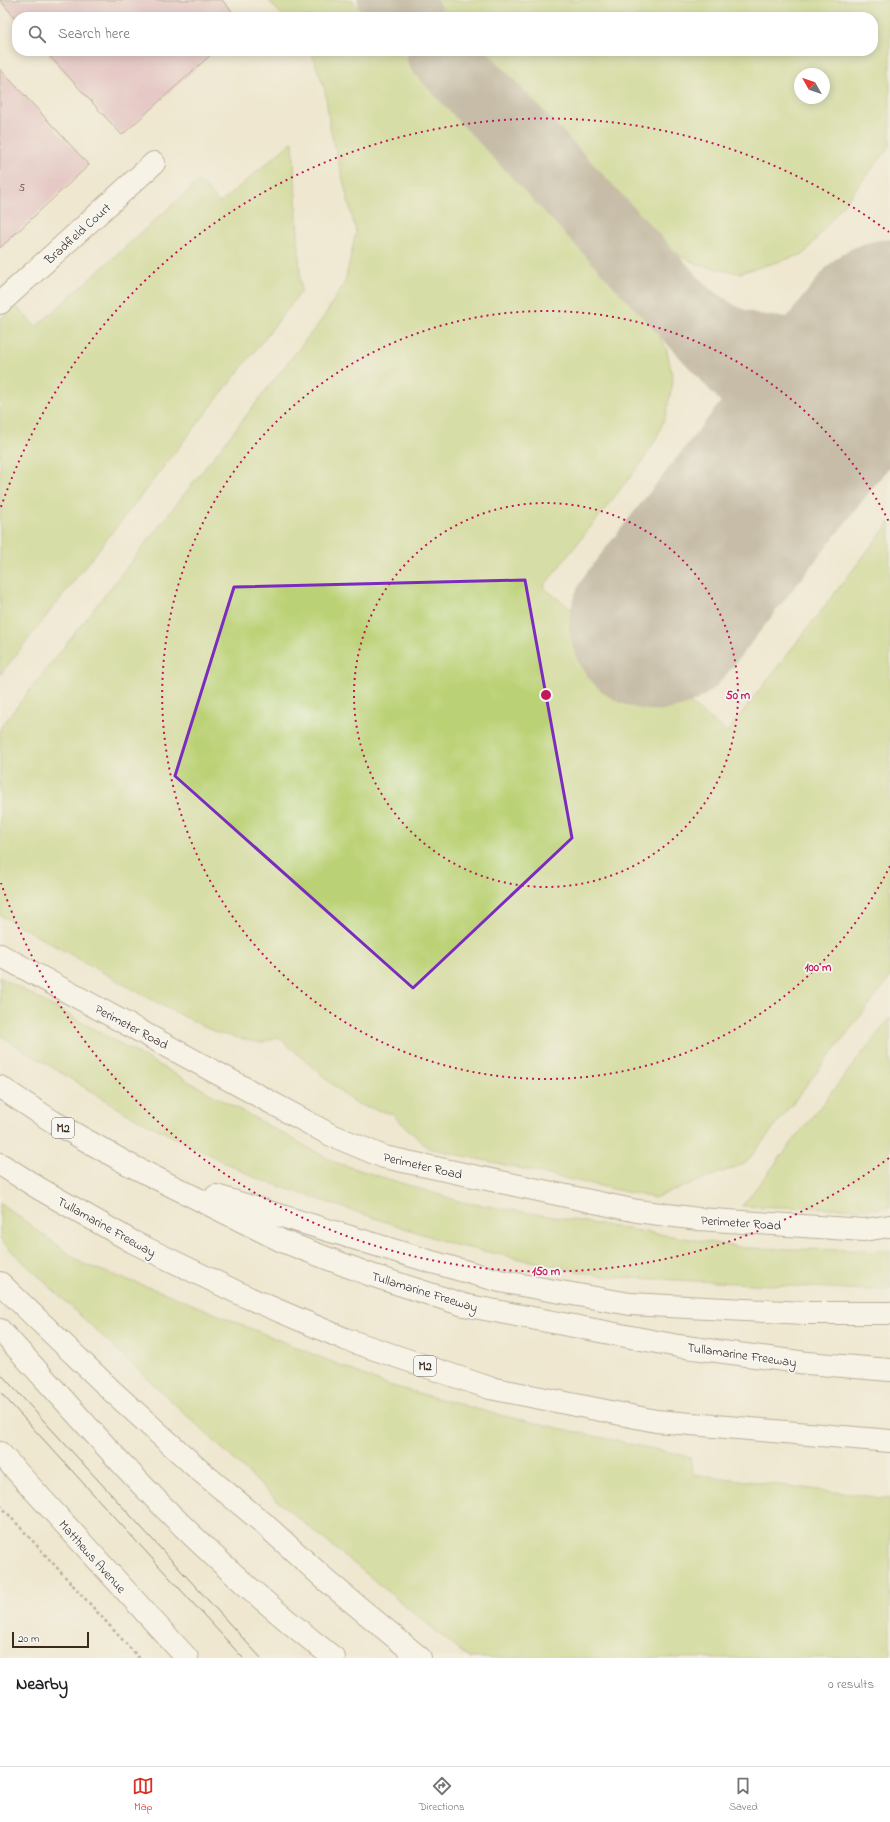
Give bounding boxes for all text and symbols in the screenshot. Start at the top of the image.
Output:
search box [12,12,878,56]
icon: search [26,23,48,45]
text: Search here [58,23,130,45]
north arrow [794,68,830,104]
house number: 5 [19,180,25,196]
street label: Bradfield Court [40,199,116,270]
text: 50 m [726,687,751,705]
centre of rings [539,688,553,702]
text: 100 m [805,959,832,977]
street label: Perimeter Road [91,1000,172,1055]
road number: M2 [52,1118,74,1138]
street label: Perimeter Road [381,1148,465,1185]
street label: Tullamarine Freeway [53,1192,159,1263]
street label: Perimeter Road [700,1211,782,1236]
text: 150 m [532,1263,561,1281]
street label: Tullamarine Freeway [369,1267,480,1319]
street label: Tullamarine Freeway [686,1338,798,1374]
road number: M2 [414,1356,436,1376]
street label: Matthews Avenue [54,1516,130,1598]
scale bar [12,1630,89,1649]
text: 20 m [18,1631,40,1647]
text: Nearby [16,1672,68,1697]
text: 0 results [828,1675,874,1694]
tab: Map [132,1775,154,1815]
tab: Directions [419,1775,465,1815]
tab: Saved [729,1775,758,1815]

